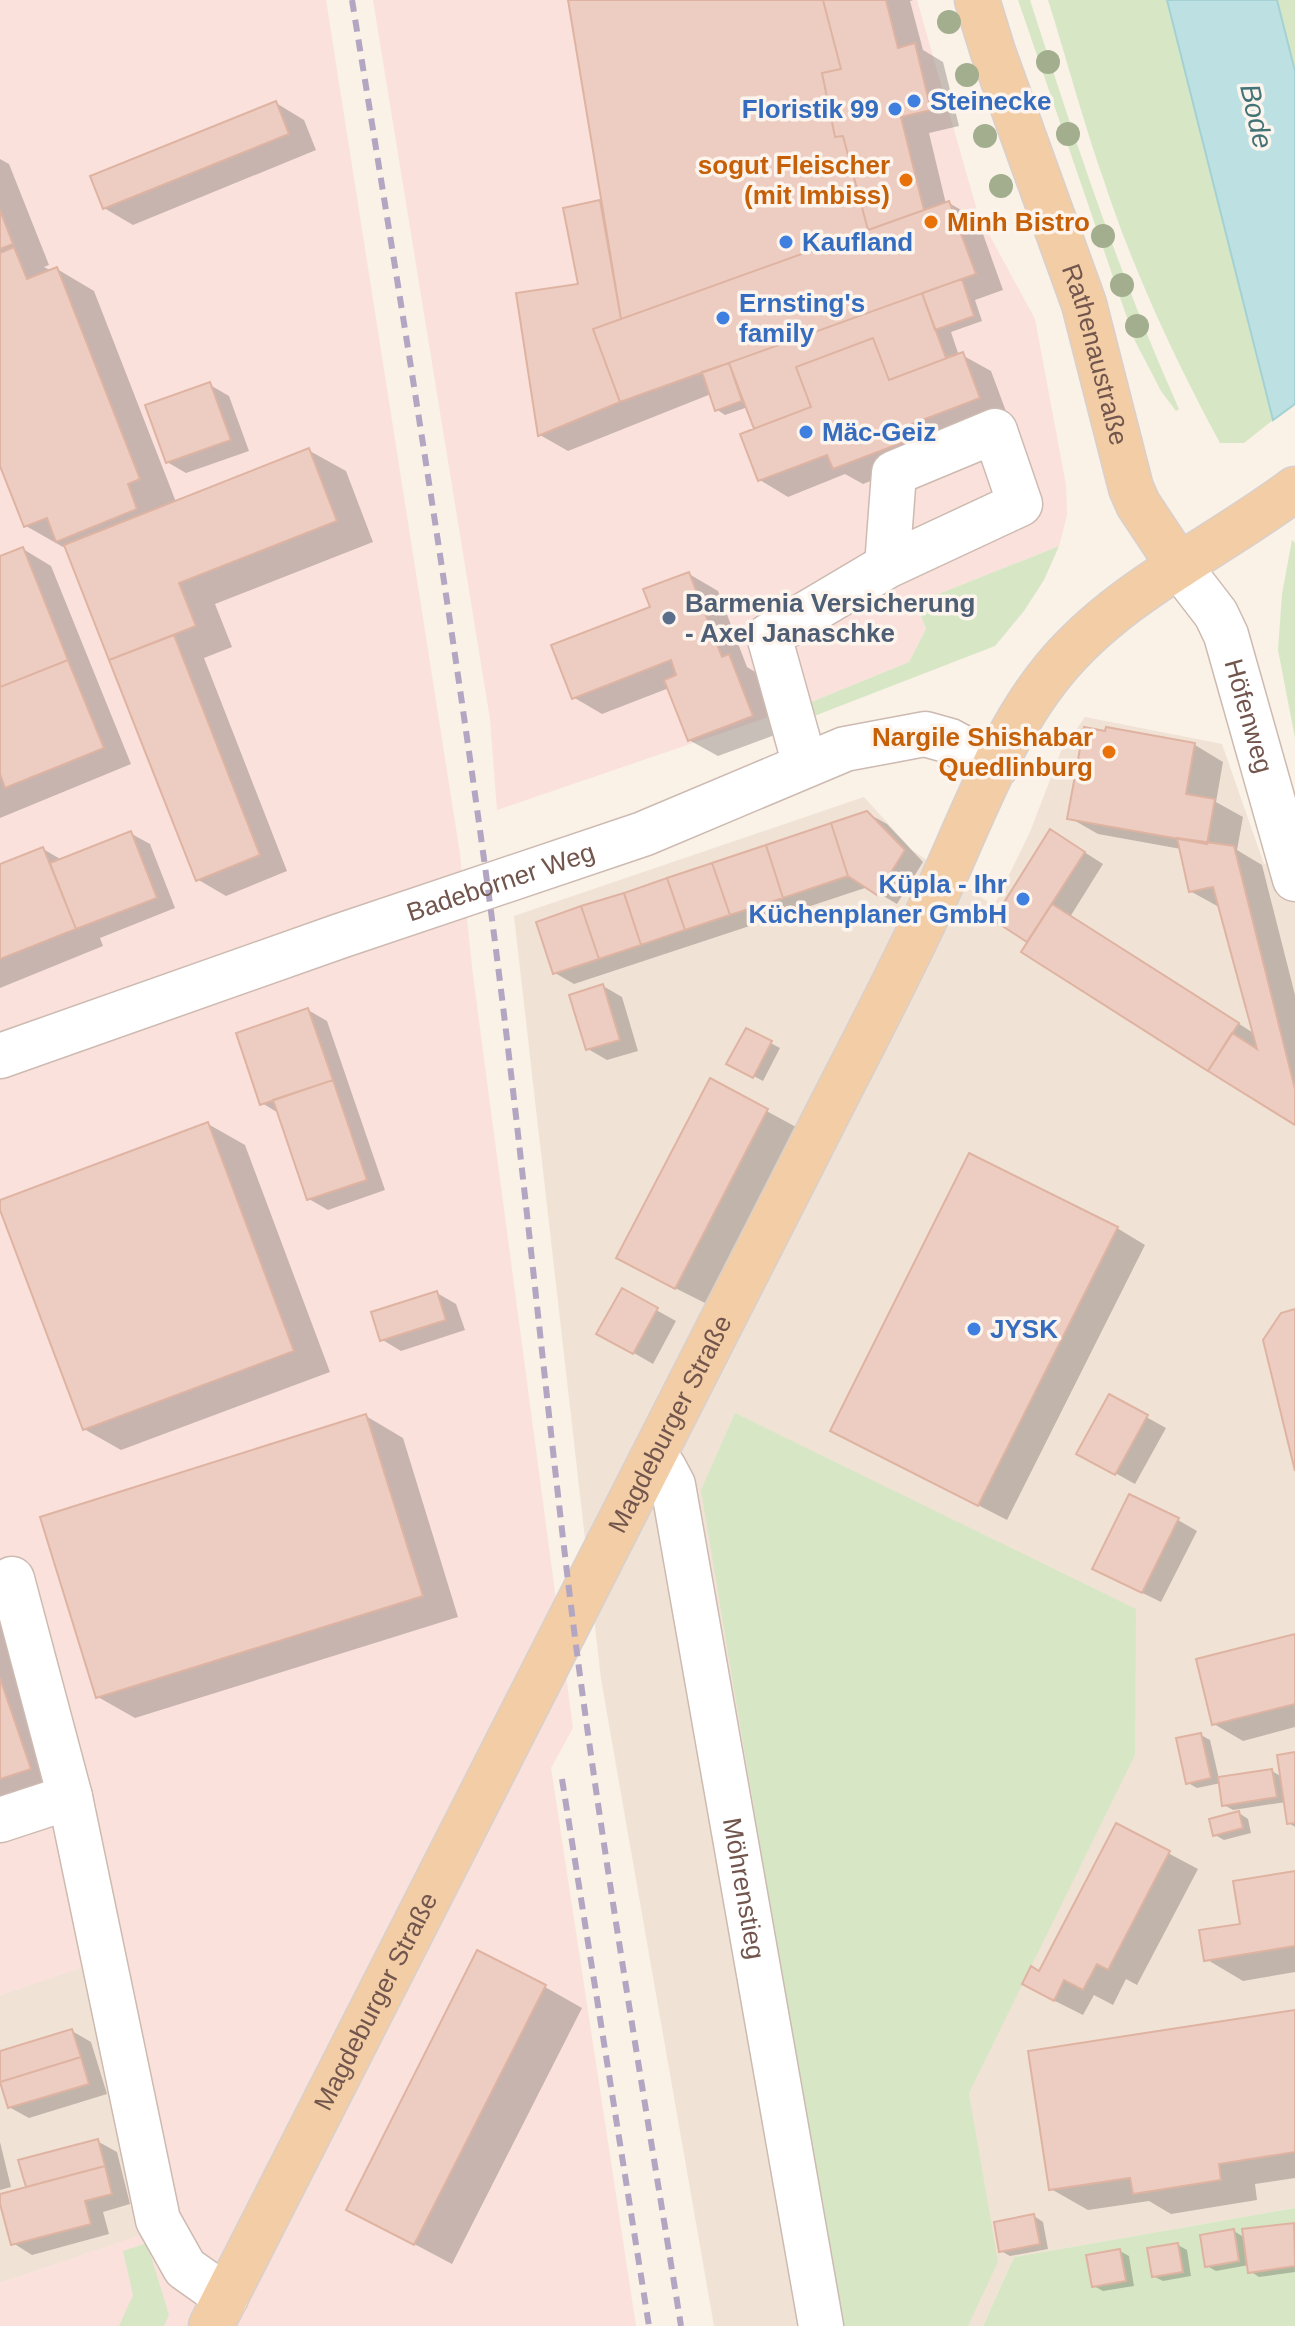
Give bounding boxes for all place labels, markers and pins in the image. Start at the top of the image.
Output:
place label: Steinecke [930,86,1051,116]
marker: Steinecke [905,92,923,110]
place label: Floristik 99 [742,94,879,124]
marker: Floristik 99 [886,100,904,118]
place label: sogut Fleischer (mit Imbiss) [698,150,890,210]
marker: sogut Fleischer (mit Imbiss) [897,171,915,189]
place label: Minh Bistro [947,207,1090,237]
marker: Minh Bistro [922,213,940,231]
place label: Kaufland [802,227,913,257]
marker: Kaufland [777,233,795,251]
place label: Ernsting's family [739,288,865,348]
marker: Ernsting's family [714,309,732,327]
place label: Mäc-Geiz [822,417,936,447]
marker: Mäc-Geiz [797,423,815,441]
place label: Barmenia Versicherung - Axel Janaschke [685,588,975,648]
marker: Barmenia Versicherung - Axel Janaschke [660,609,678,627]
place label: Nargile Shishabar Quedlinburg [872,722,1093,782]
marker: Nargile Shishabar Quedlinburg [1100,743,1118,761]
place label: Küpla - Ihr Küchenplaner GmbH [748,869,1007,929]
marker: Küpla - Ihr Küchenplaner GmbH [1014,890,1032,908]
place label: JYSK [990,1314,1058,1344]
marker: JYSK [965,1320,983,1338]

